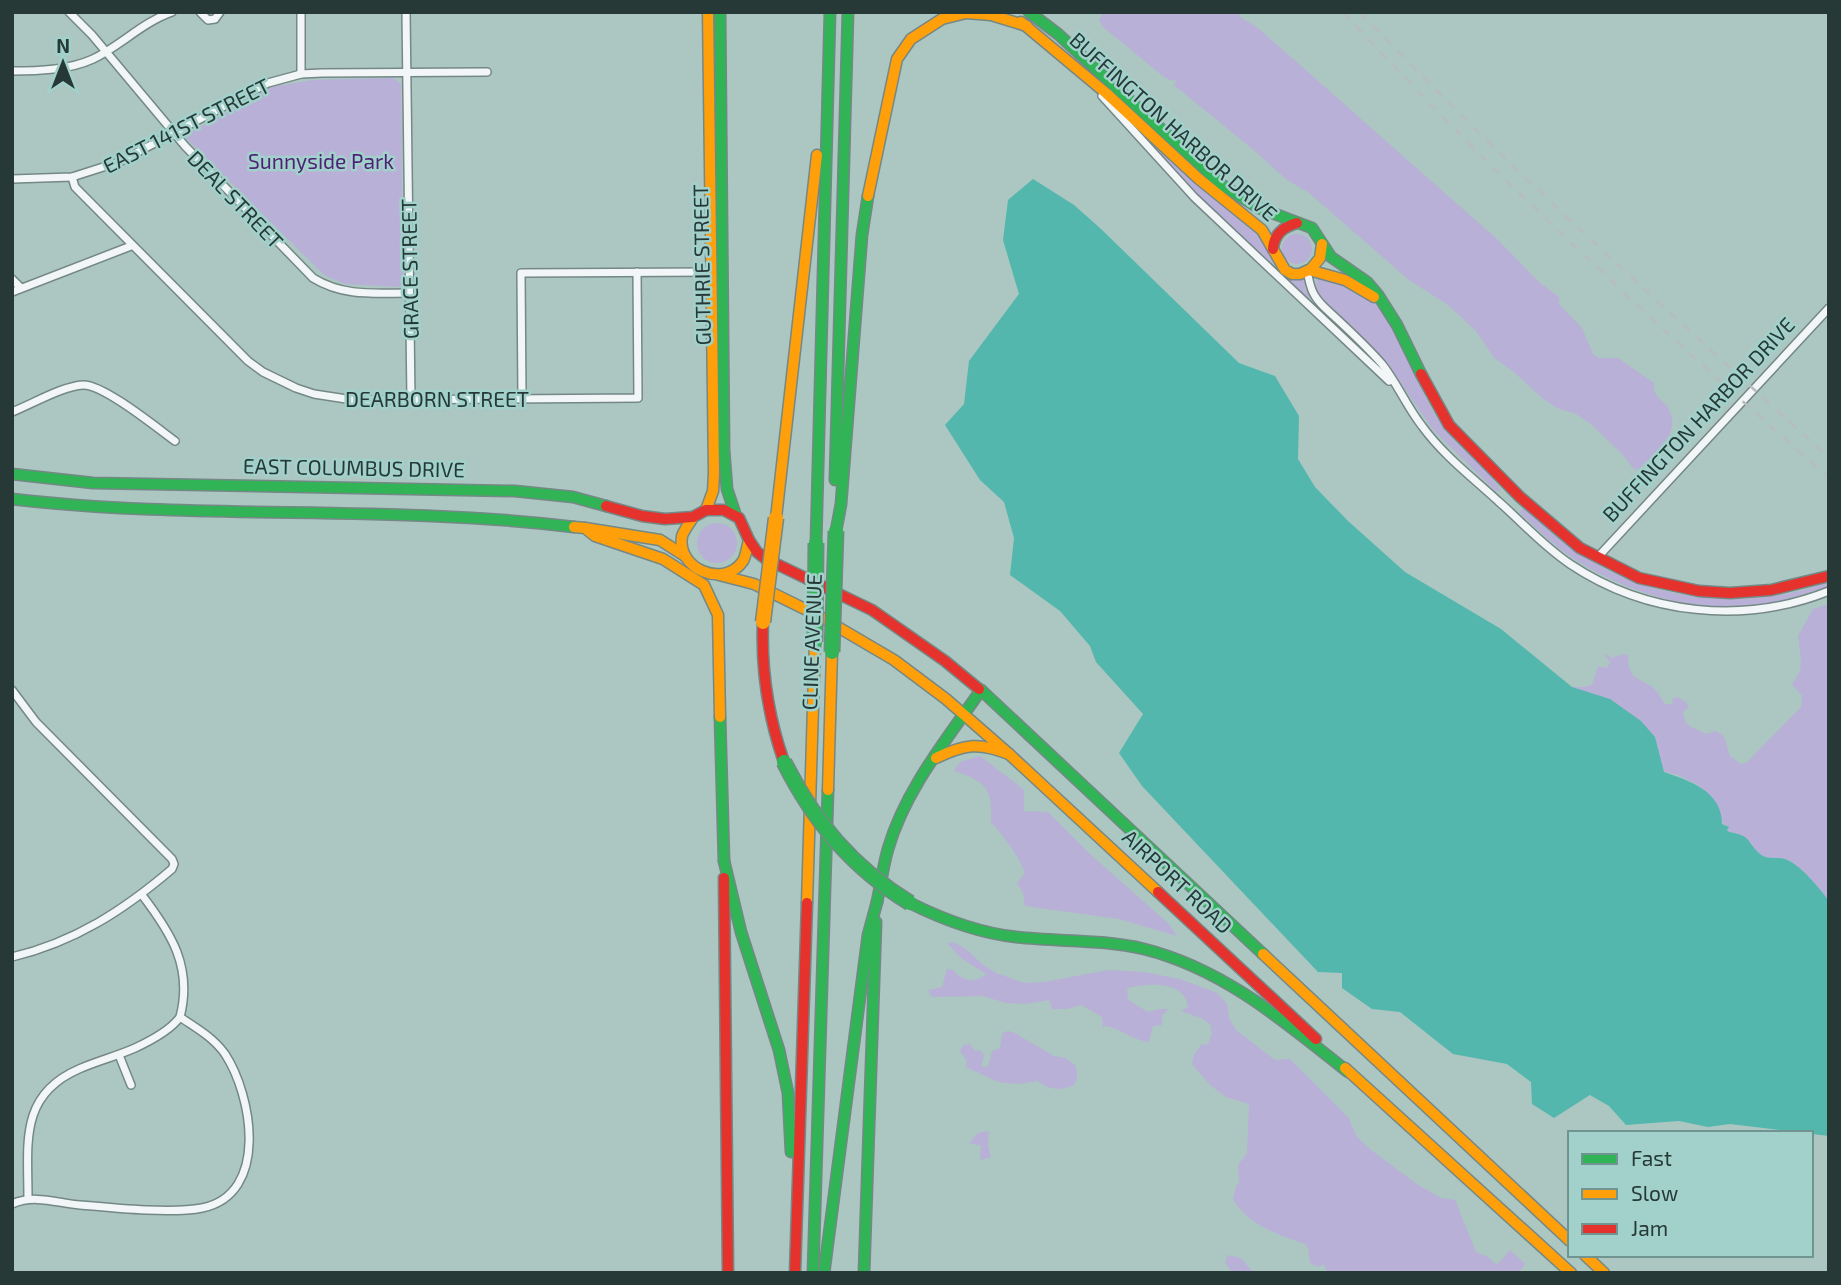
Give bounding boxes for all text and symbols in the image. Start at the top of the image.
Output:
street label: BUFFINGTON HARBOR DRIVE [1065,26,1283,226]
north arrow [28,28,98,98]
text: N [56,34,70,57]
street label: EAST 141ST STREET [99,72,273,178]
street label: DEAL STREET [183,145,289,253]
park label: Sunnyside Park [248,148,394,173]
street label: GUTHRIE STREET [687,184,715,346]
street label: GRACE STREET [395,199,423,339]
street label: BUFFINGTON HARBOR DRIVE [1597,312,1799,526]
street label: DEARBORN STREET [345,386,529,411]
street label: EAST COLUMBUS DRIVE [243,453,465,481]
street label: CLINE AVENUE [796,573,826,711]
street label: AIRPORT ROAD [1118,824,1238,938]
legend [1568,1131,1813,1257]
text: Fast [1631,1145,1672,1170]
text: Slow [1631,1180,1678,1205]
text: Jam [1631,1215,1668,1240]

